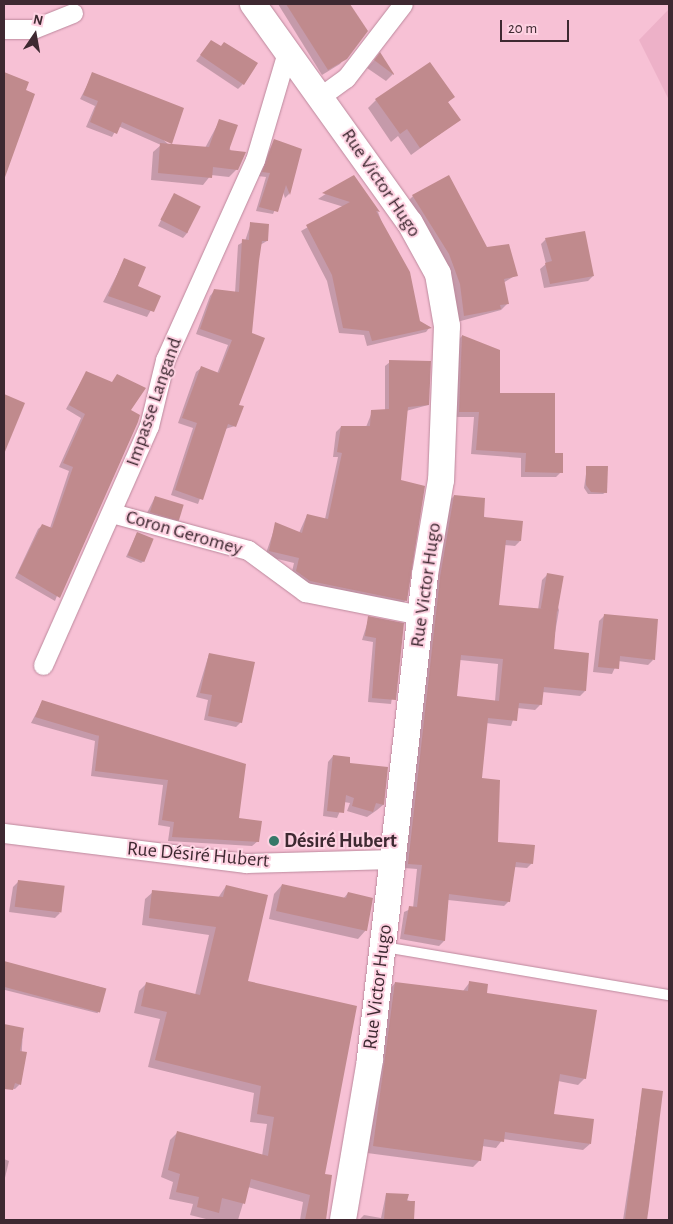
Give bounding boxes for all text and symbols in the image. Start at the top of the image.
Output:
north arrow [10,10,60,60]
scale bar [503,10,572,42]
text: N [32,12,44,28]
text: 20 m [508,21,537,36]
street label: Rue Victor Hugo [336,124,426,242]
street label: Impasse Langand [121,334,187,470]
street label: Coron Geromey [123,505,245,561]
street label: Rue Victor Hugo [405,521,447,649]
place label: Désiré Hubert [284,829,397,853]
marker: Désiré Hubert [268,835,280,847]
street label: Rue Désiré Hubert [126,837,270,873]
street label: Rue Victor Hugo [358,923,398,1051]

